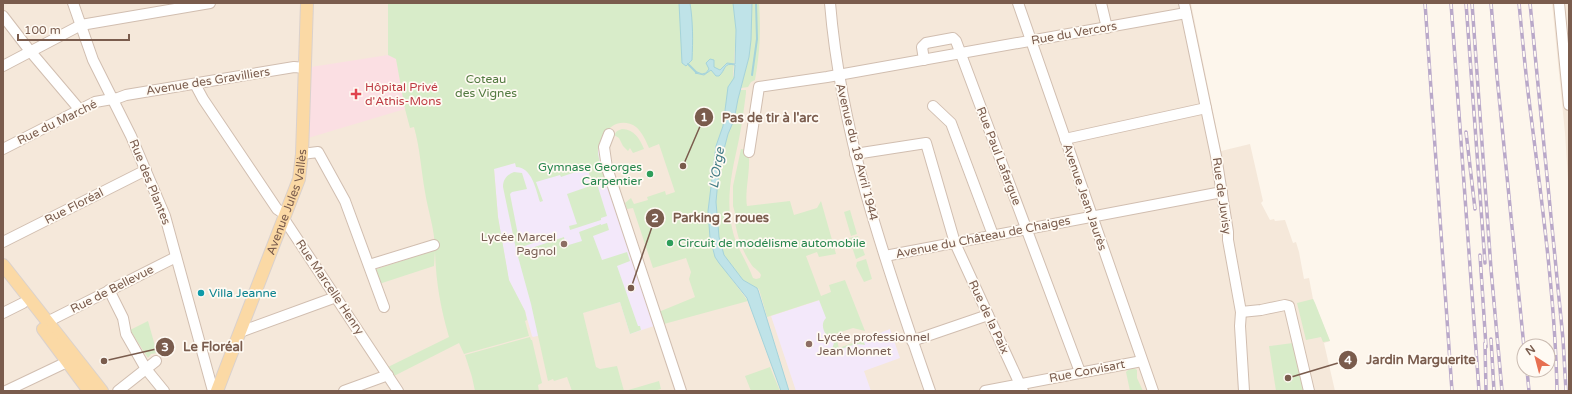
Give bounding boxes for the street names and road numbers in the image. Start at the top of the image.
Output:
street label: Rue du Vercors [1030,19,1118,47]
street label: Avenue des Gravilliers [145,64,271,98]
street label: Avenue du 18 Avril 1944 [833,82,881,223]
street label: Rue du Marché [15,97,99,147]
street label: Rue Paul Lafargue [974,105,1024,207]
street label: Rue des Plantes [126,137,174,227]
street label: Avenue Jean Jaurès [1060,142,1110,253]
street label: Avenue Jules Vallès [263,149,309,257]
street label: Rue de Juvisy [1210,157,1234,236]
street label: Rue Floréal [42,185,106,227]
street label: Avenue du Château de Chaiges [894,213,1072,261]
street label: Rue Marcelle Henry [293,237,367,338]
street label: Rue de Bellevue [68,262,156,316]
street label: Rue de la Paix [966,278,1012,356]
street label: Rue Corvisart [1048,357,1126,385]

